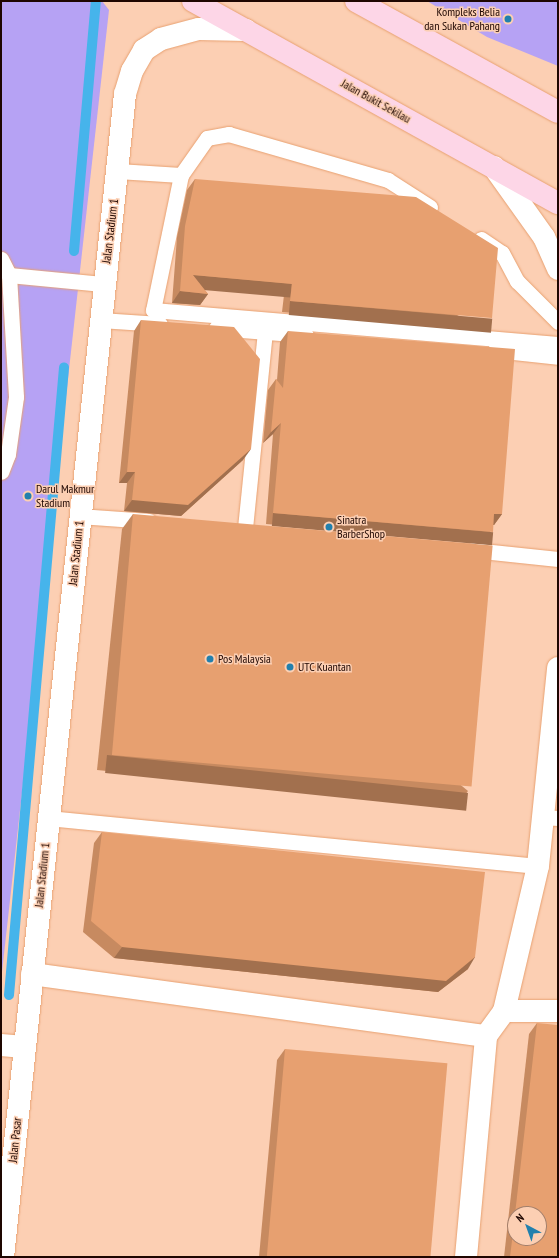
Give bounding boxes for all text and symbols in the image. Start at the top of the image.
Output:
place label: Kompleks Belia dan Sukan Pahang [424,5,500,33]
marker: Kompleks Belia dan Sukan Pahang [503,14,513,24]
street label: Jalan Bukit Sekilau [339,76,413,126]
street label: Jalan Stadium 1 [99,198,121,264]
place label: Darul Makmur Stadium [36,482,94,510]
marker: Darul Makmur Stadium [23,491,33,501]
place label: Sinatra BarberShop [337,513,385,541]
street label: Jalan Stadium 1 [65,520,87,586]
marker: Sinatra BarberShop [324,522,334,532]
place label: Pos Malaysia [218,652,271,666]
marker: Pos Malaysia [205,654,215,664]
place label: UTC Kuantan [298,660,352,674]
marker: UTC Kuantan [285,662,295,672]
street label: Jalan Stadium 1 [31,842,53,908]
street label: Jalan Pasar [5,1117,25,1163]
north arrow [507,1206,547,1246]
text: N [513,1210,527,1225]

